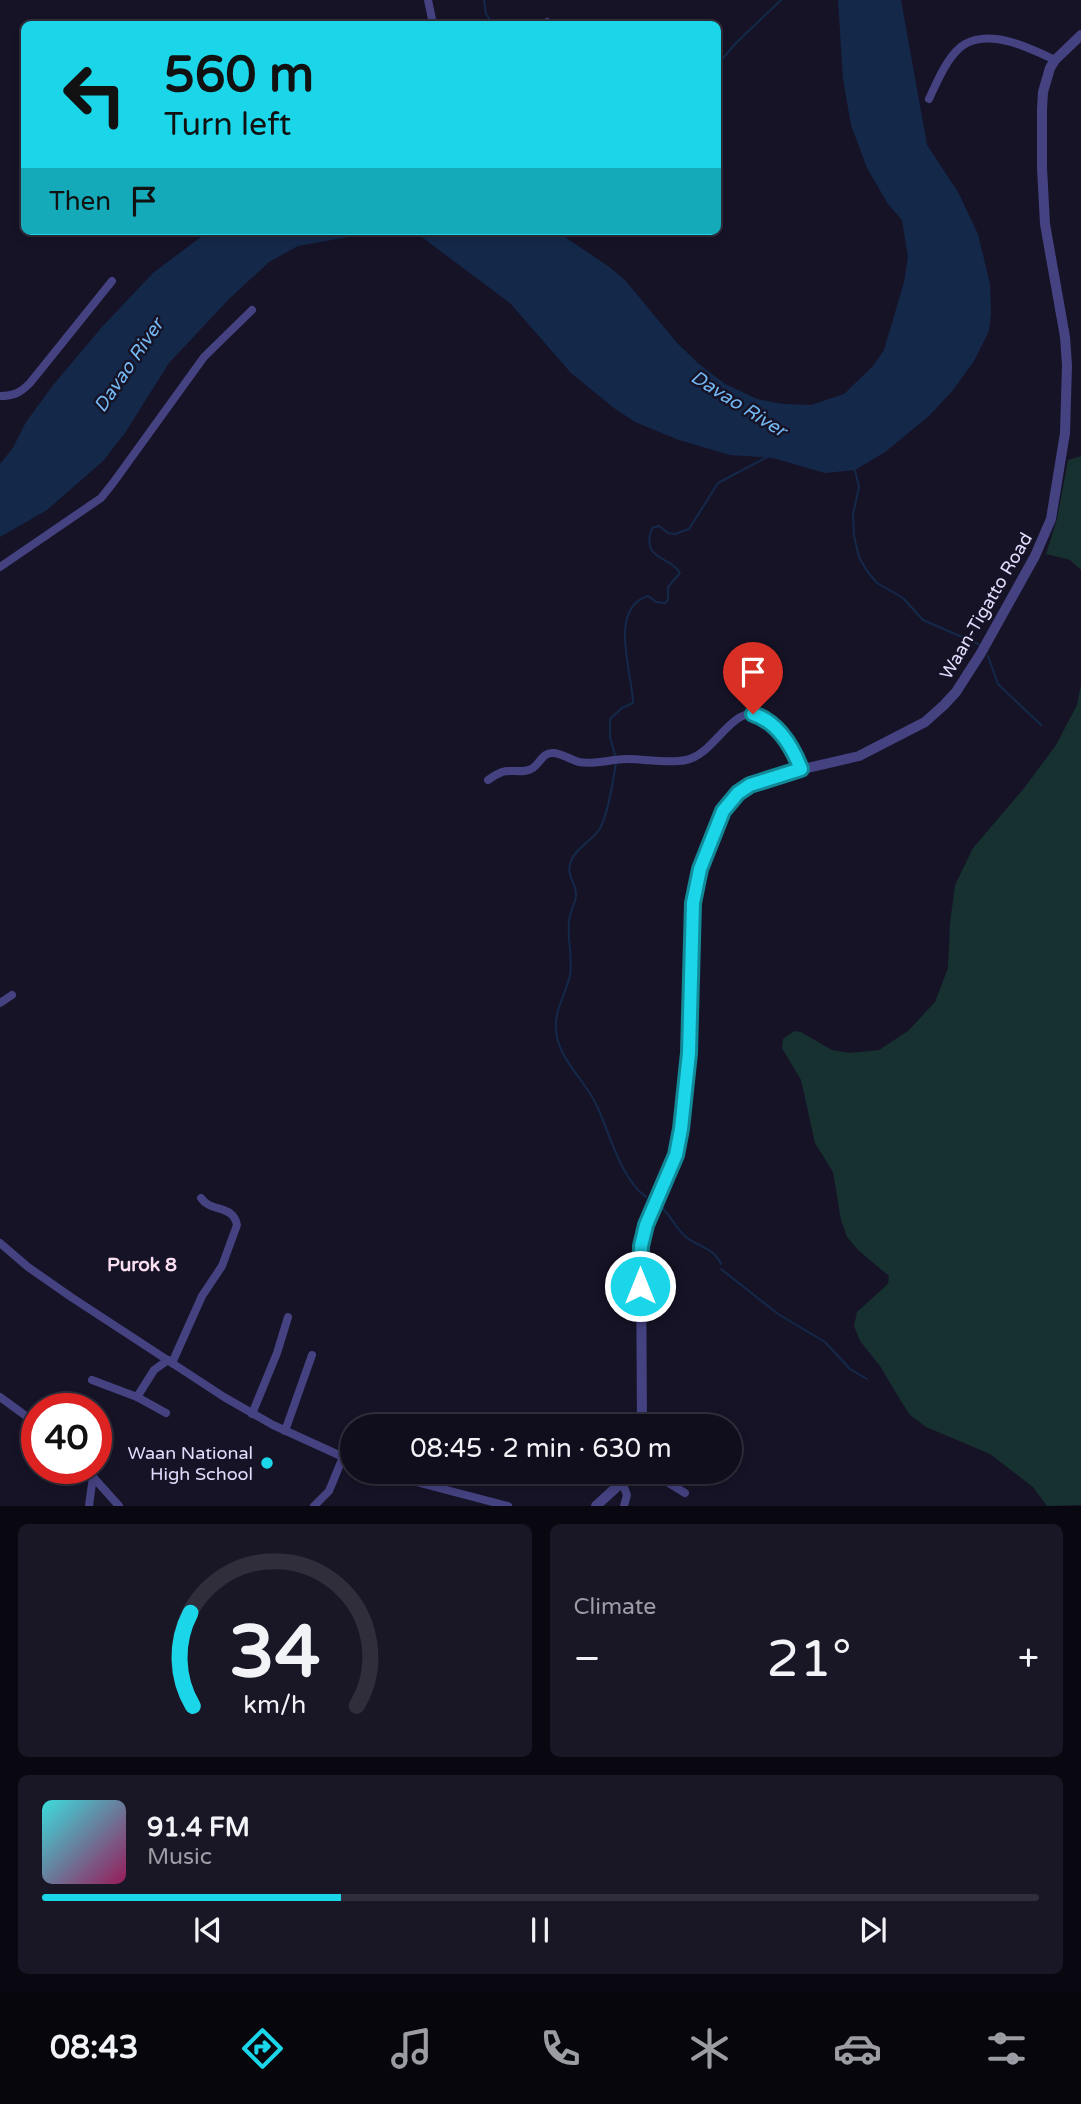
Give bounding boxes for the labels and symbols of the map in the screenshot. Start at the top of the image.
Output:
water label: Davao River [90,312,170,416]
water label: Davao River [687,366,792,443]
street label: Waan-Tigatto Road [935,529,1037,683]
pin [723,642,783,714]
position arrow [603,1249,677,1323]
district label: Purok 8 [107,1254,177,1276]
speed limit sign: 40 [21,1393,112,1484]
place label: Waan National High School [127,1442,253,1485]
marker: Waan National High School [259,1455,275,1471]

